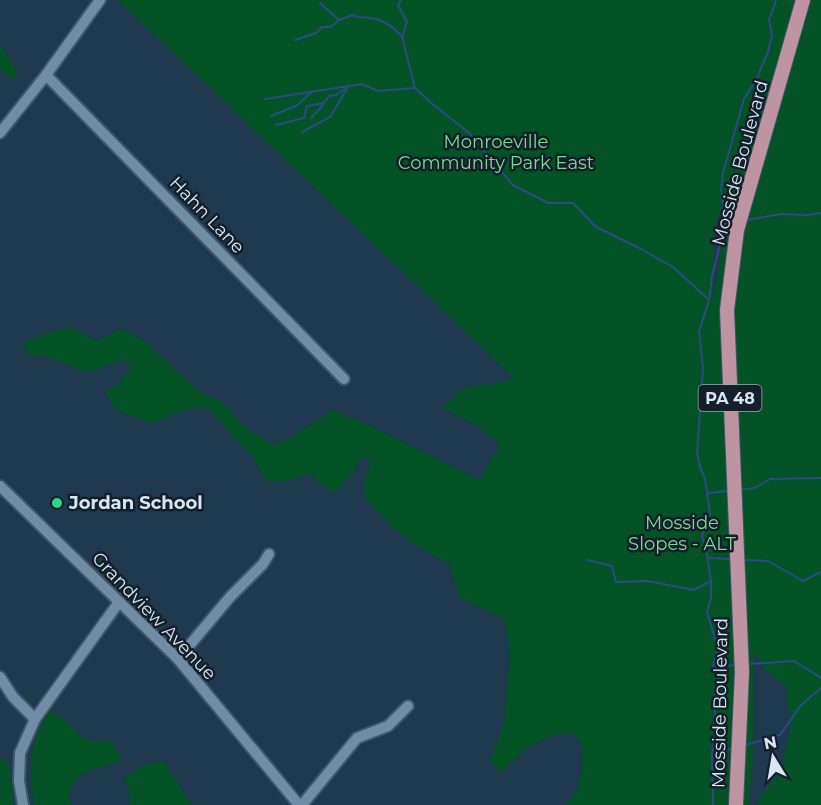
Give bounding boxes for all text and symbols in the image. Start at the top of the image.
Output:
street label: Mosside Boulevard [707,78,773,248]
park label: Monroeville Community Park East [398,131,594,174]
street label: Hahn Lane [165,172,249,258]
road number: PA 48 [698,385,762,411]
place label: Jordan School [68,492,203,514]
marker: Jordan School [50,496,64,510]
park label: Mosside Slopes - ALT [628,512,737,555]
street label: Grandview Avenue [87,548,221,685]
street label: Mosside Boulevard [708,618,732,788]
north arrow [743,727,803,787]
text: N [762,732,778,753]

